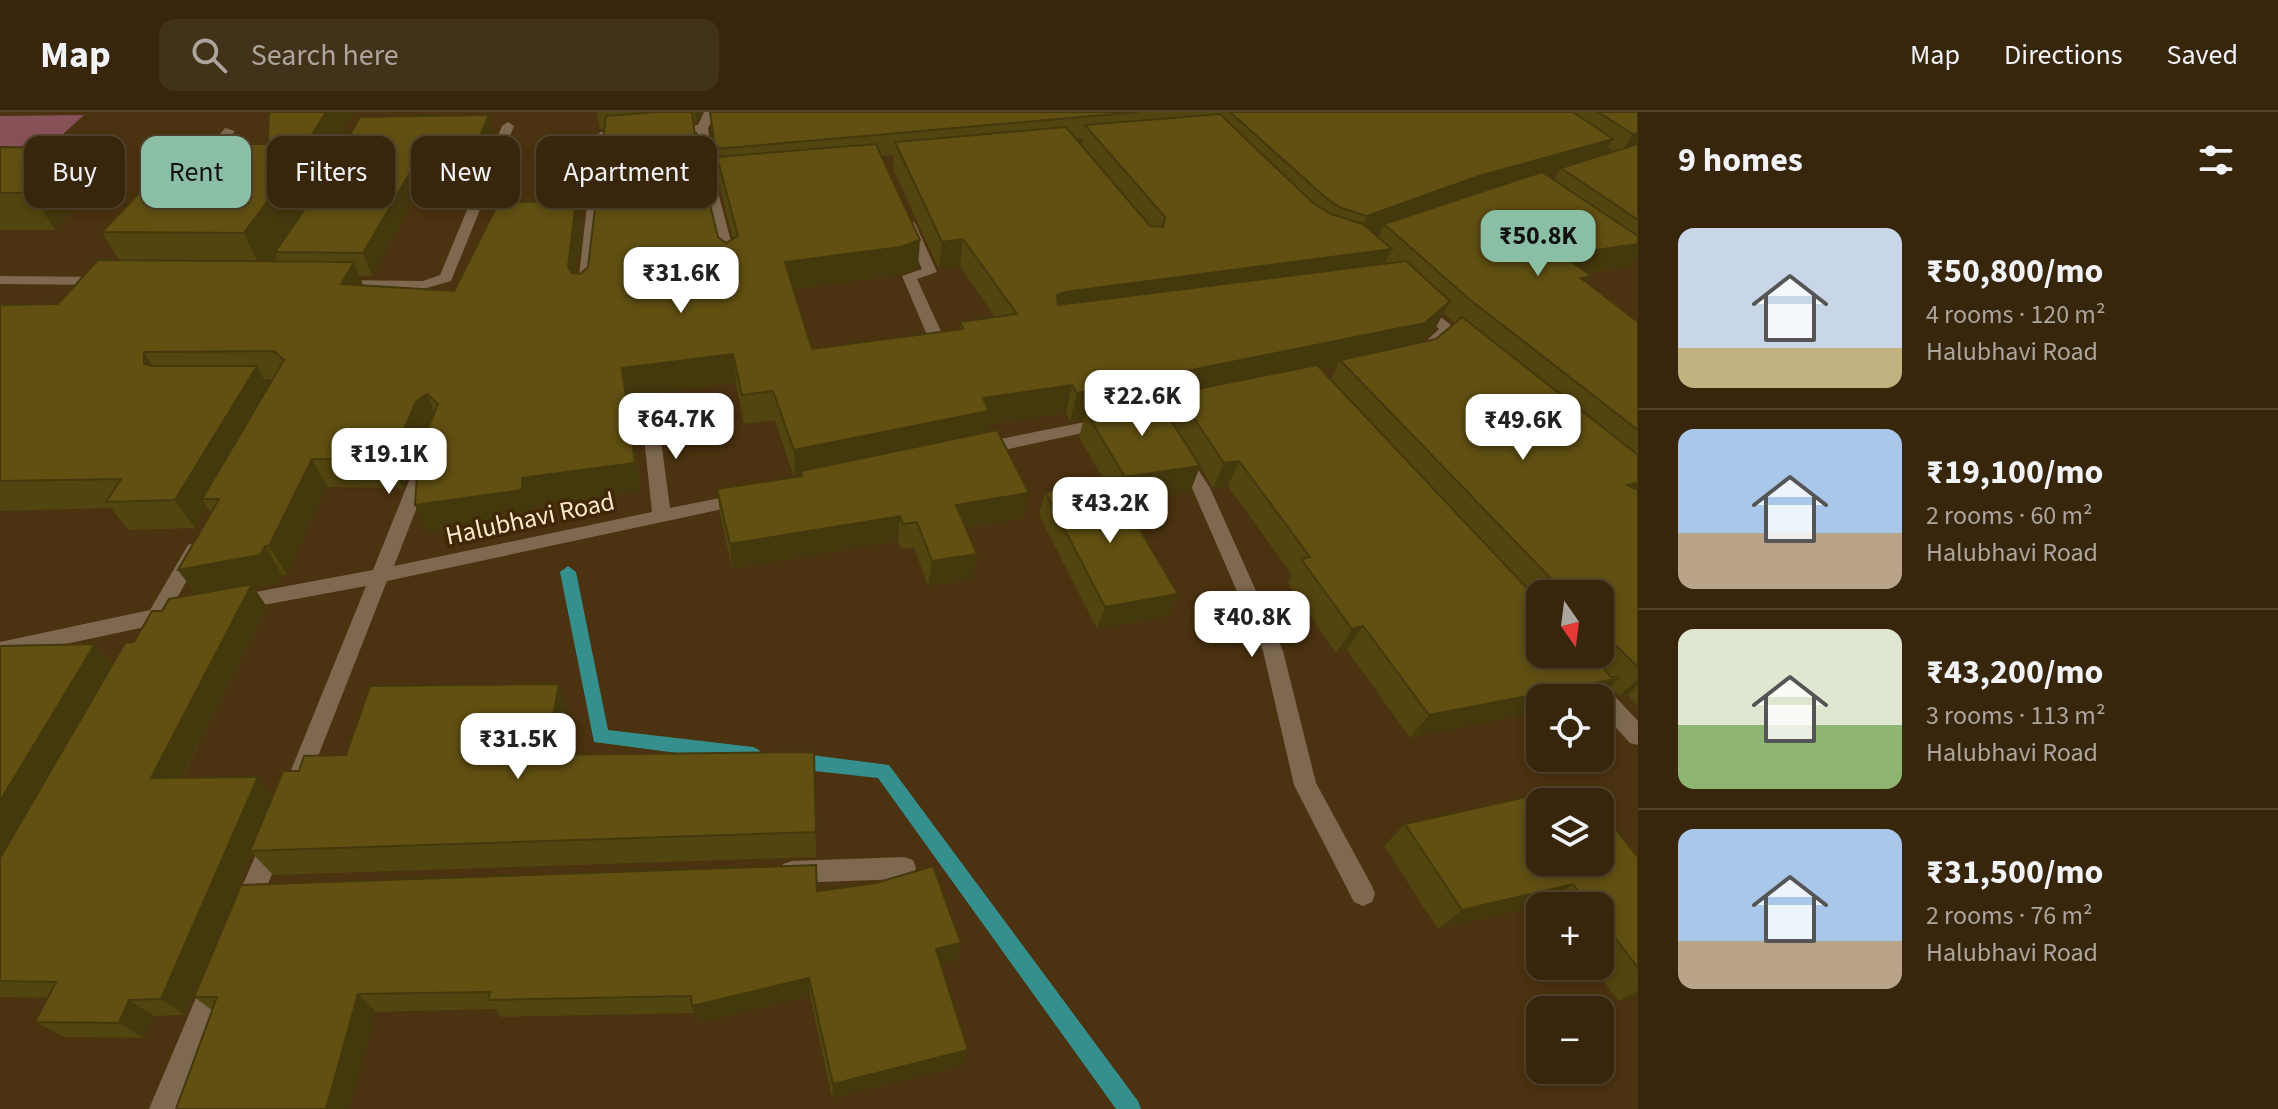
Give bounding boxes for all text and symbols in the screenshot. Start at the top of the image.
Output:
search box [159,19,719,91]
text: Map [40,28,111,82]
icon: search [187,33,231,77]
text: Search here [251,34,399,77]
text: Map [1910,35,1960,75]
text: Directions [2004,35,2123,75]
text: Saved [2167,35,2238,75]
chip: Buy [24,136,125,208]
chip: Rent [141,136,251,208]
chip: Filters [267,136,395,208]
chip: New [411,136,520,208]
chip: Apartment [536,136,717,208]
text: 9 homes [1678,136,1803,185]
icon: filters [2194,138,2238,182]
pin: ₹50.8K [1473,210,1603,278]
text: ₹50.8K [1499,217,1577,254]
pin: ₹31.6K [616,247,746,315]
text: ₹50,800/mo [1926,247,2103,296]
text: ₹31.6K [642,254,720,291]
icon: home [1742,260,1838,356]
text: 4 rooms · 120 m² [1926,296,2105,333]
text: Halubhavi Road [1926,333,2098,370]
pin: ₹22.6K [1077,370,1207,438]
text: ₹22.6K [1103,377,1181,414]
pin: ₹64.7K [611,393,741,461]
pin: ₹49.6K [1458,394,1588,462]
text: ₹64.7K [637,400,715,437]
text: ₹49.6K [1484,401,1562,438]
pin: ₹19.1K [324,428,454,496]
text: ₹19.1K [350,435,428,472]
text: ₹19,100/mo [1926,448,2103,497]
icon: home [1742,461,1838,557]
pin: ₹43.2K [1045,477,1175,545]
street label: Halubhavi Road [442,483,618,554]
text: ₹43.2K [1071,484,1149,521]
text: 2 rooms · 60 m² [1926,497,2093,534]
text: Halubhavi Road [1926,534,2098,571]
north arrow [1526,580,1614,668]
map controls [1526,580,1614,1084]
pin: ₹40.8K [1187,591,1317,659]
text: ₹40.8K [1213,598,1291,635]
text: ₹43,200/mo [1926,648,2103,697]
icon: home [1742,661,1838,757]
button: locate [1526,684,1614,772]
text: 3 rooms · 113 m² [1926,697,2105,734]
pin: ₹31.5K [453,713,583,781]
text: ₹31.5K [479,720,557,757]
text: Halubhavi Road [1926,734,2098,771]
button: layers [1526,788,1614,876]
text: ₹31,500/mo [1926,848,2103,897]
icon: home [1742,861,1838,957]
button: + [1526,892,1614,980]
text: 2 rooms · 76 m² [1926,897,2093,934]
text: Halubhavi Road [1926,934,2098,971]
button: − [1526,996,1614,1084]

